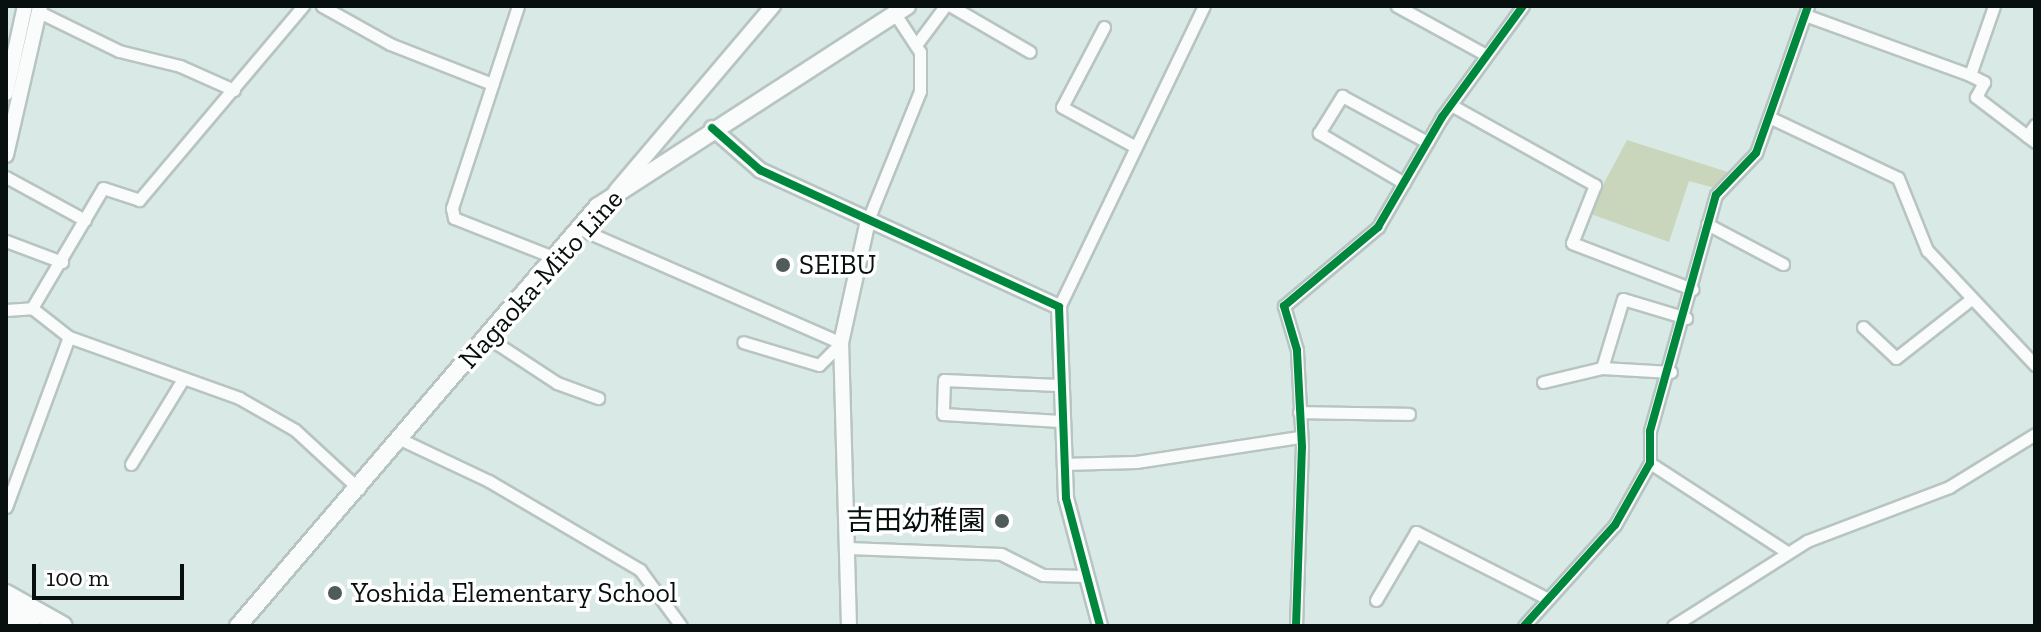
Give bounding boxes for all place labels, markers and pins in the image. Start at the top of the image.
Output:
place label: SEIBU [799,248,876,282]
marker: SEIBU [774,256,792,274]
place label: 吉田幼稚園 [846,504,986,538]
marker: 吉田幼稚園 [993,512,1011,530]
place label: Yoshida Elementary School [351,576,678,610]
marker: Yoshida Elementary School [326,584,344,602]

